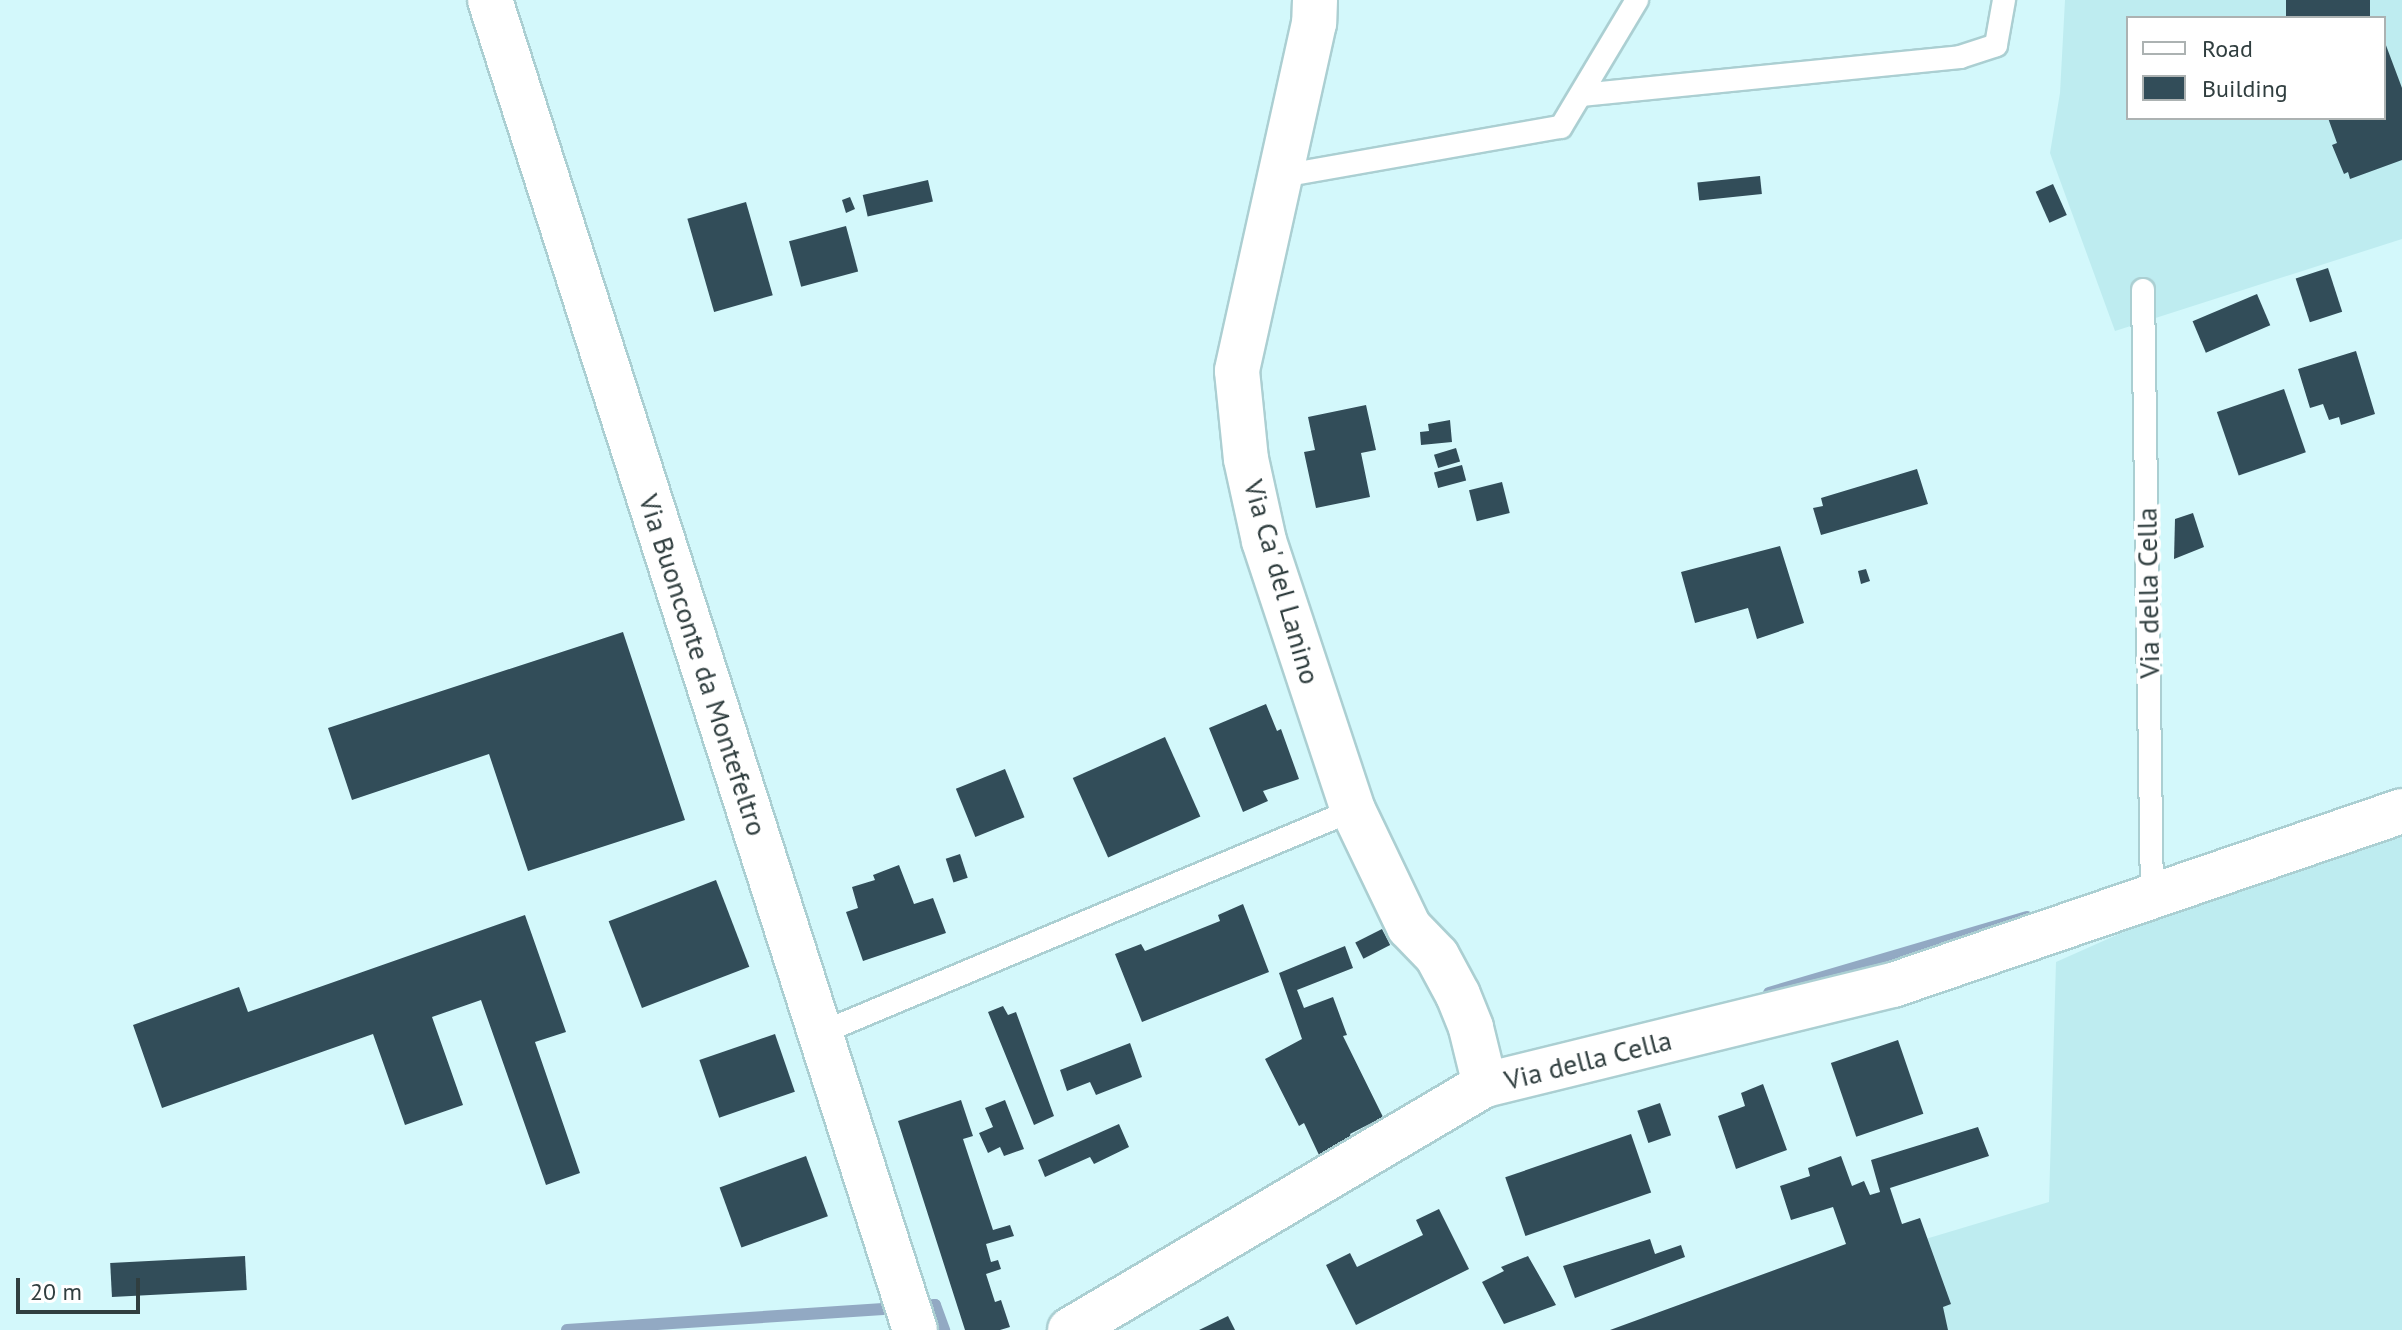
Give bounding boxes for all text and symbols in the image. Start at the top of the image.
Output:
legend [2126,16,2386,120]
text: Road [2202,33,2253,64]
text: Building [2202,73,2288,104]
street label: Via Ca' del Lanino [1236,475,1328,689]
street label: Via Buonconte da Montefeltro [632,490,774,840]
street label: Via della Cella [2130,507,2166,679]
street label: Via della Cella [1501,1023,1675,1097]
scale bar [20,1262,144,1312]
text: 20 m [30,1276,82,1307]

